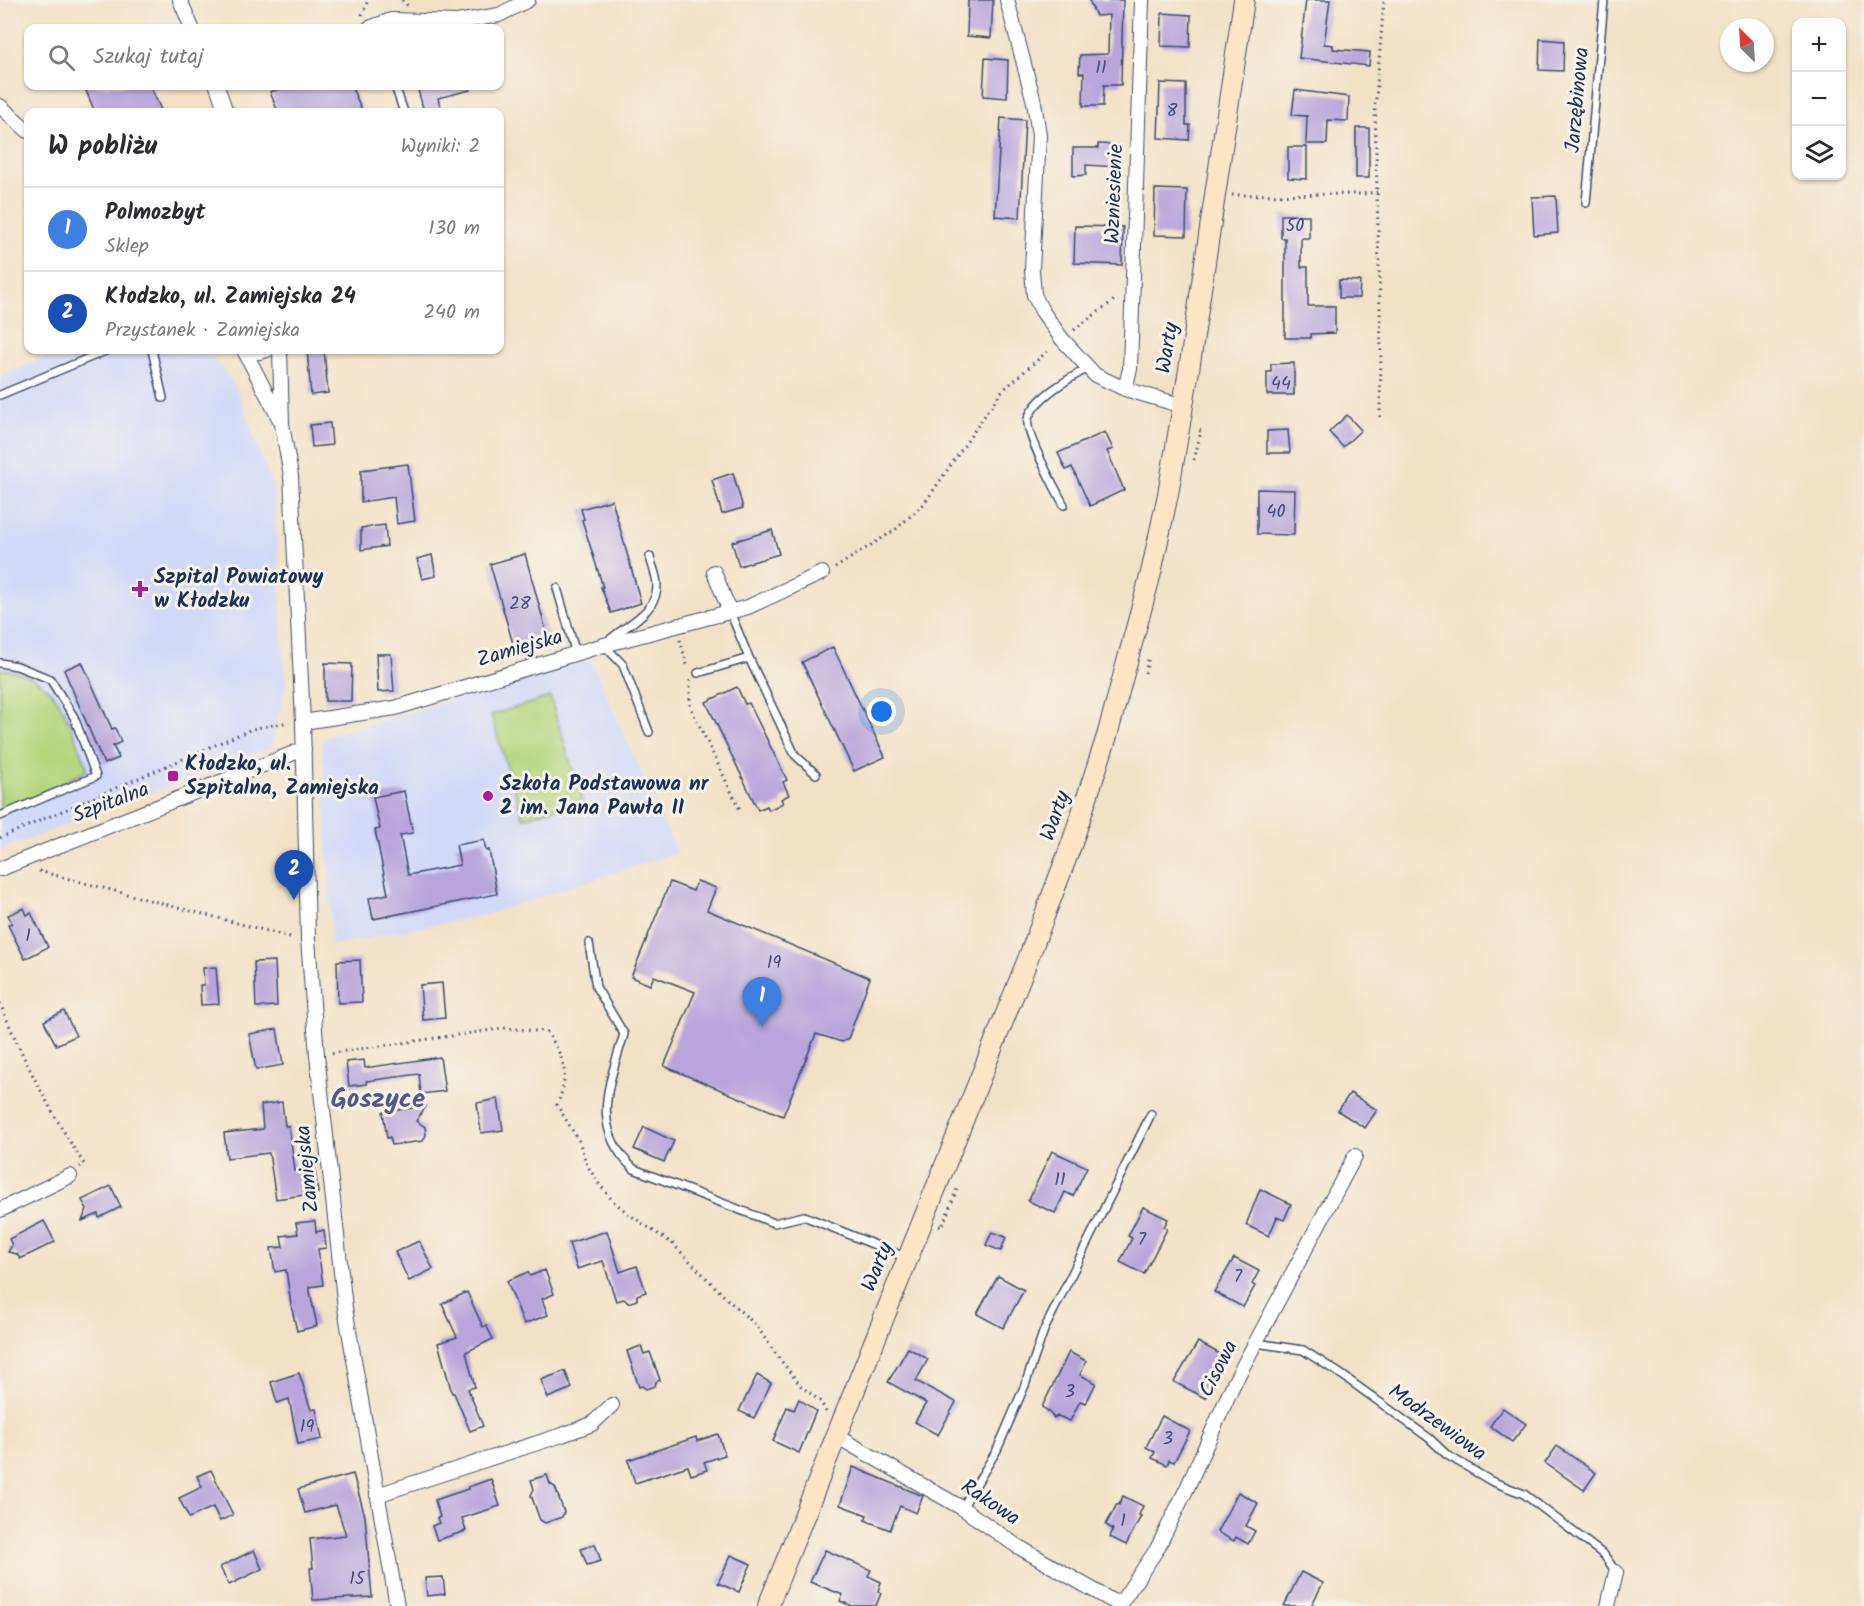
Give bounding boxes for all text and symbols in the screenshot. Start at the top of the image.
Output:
north arrow [1720,18,1774,72]
map controls [1792,18,1846,180]
button: + [1792,18,1846,72]
search box [24,24,504,90]
text: Szukaj tutaj [93,40,204,75]
icon: search [45,41,78,74]
street label: Jarzębinowa [1557,46,1599,154]
house number: 11 [1095,54,1107,83]
button: − [1792,72,1846,126]
house number: 8 [1167,97,1178,126]
text: W pobliżu [48,126,157,168]
button: layers [1792,126,1846,180]
text: Wyniki: 2 [401,131,480,163]
street label: Wzniesienie [1097,143,1133,245]
text: Polmozbyt [105,196,205,231]
house number: 50 [1286,212,1304,241]
text: 1 [64,213,71,245]
text: 130 m [428,213,480,245]
text: Sklep [105,231,148,263]
text: Kłodzko, ul. Zamiejska 24 [105,280,356,315]
text: 2 [62,297,73,329]
text: 240 m [423,297,480,329]
text: Przystanek · Zamiejska [105,315,300,347]
street label: Warty [1148,320,1188,376]
house number: 44 [1271,370,1291,399]
house number: 40 [1267,498,1285,527]
place label: Szpital Powiatowy w Kłodzku [154,561,323,618]
marker: Szpital Powiatowy w Kłodzku [131,580,149,598]
house number: 28 [509,590,531,619]
street label: Zamiejska [473,621,567,677]
your location [867,697,896,726]
place label: Kłodzko, ul. Szpitalna, Zamiejska [185,748,379,805]
place label: Szkoła Podstawowa nr 2 im. Jana Pawła II [500,768,710,825]
marker: Kłodzko, ul. Szpitalna, Zamiejska [166,769,180,783]
street label: Szpitalna [68,773,154,833]
street label: Warty [1032,786,1080,846]
marker: Szkoła Podstawowa nr 2 im. Jana Pawła II [481,789,495,803]
pin: 2 [274,850,314,900]
house number: 1 [25,922,31,951]
house number: 19 [767,949,781,978]
pin: 1 [742,978,782,1027]
district label: Goszyce [331,1078,425,1121]
street label: Zamiejska [287,1124,329,1214]
house number: 11 [1054,1166,1066,1195]
house number: 7 [1138,1226,1147,1255]
street label: Warty [853,1237,903,1297]
house number: 7 [1234,1263,1243,1292]
street label: Cisowa [1191,1335,1247,1403]
street label: Modrzewiowa [1381,1376,1493,1470]
house number: 3 [1065,1378,1075,1407]
house number: 19 [300,1413,314,1442]
house number: 3 [1163,1425,1173,1454]
street label: Rakowa [954,1471,1026,1535]
house number: 1 [1120,1507,1126,1536]
house number: 15 [349,1565,366,1594]

